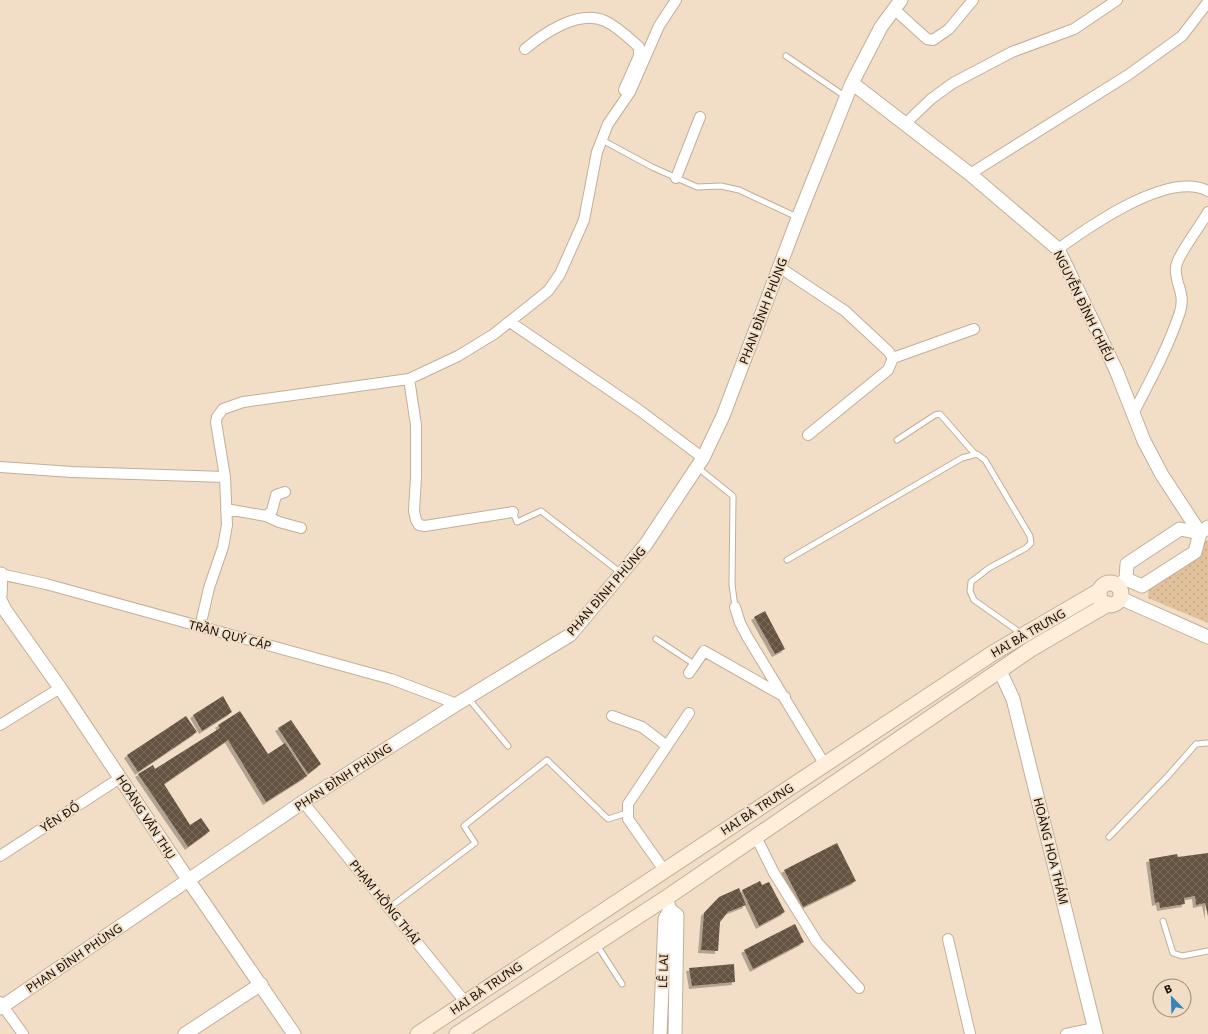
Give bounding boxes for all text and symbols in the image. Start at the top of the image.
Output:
street label: NGUYỄN ĐÌNH CHIỂU [1050,247,1119,365]
street label: PHAN ĐÌNH PHÙNG [735,255,791,367]
street label: PHAN ĐÌNH PHÙNG [563,543,649,639]
street label: HAI BÀ TRƯNG [988,605,1068,661]
street label: TRẦN QUÝ CÁP [187,616,273,654]
street label: PHAN ĐÌNH PHÙNG [291,739,395,815]
street label: HOÀNG VĂN THỤ [112,771,180,863]
street label: HAI BÀ TRƯNG [717,779,797,839]
street label: HOÀNG HOA THÁM [1029,796,1073,906]
street label: YÊN ĐỔ [36,797,83,836]
street label: PHẠM HỒNG THÁI [346,856,424,948]
street label: PHAN ĐÌNH PHÙNG [22,919,126,997]
street label: LÊ LAI [654,954,672,988]
street label: HAI BÀ TRƯNG [447,958,525,1018]
north arrow [1152,978,1192,1018]
text: B [1162,980,1174,997]

